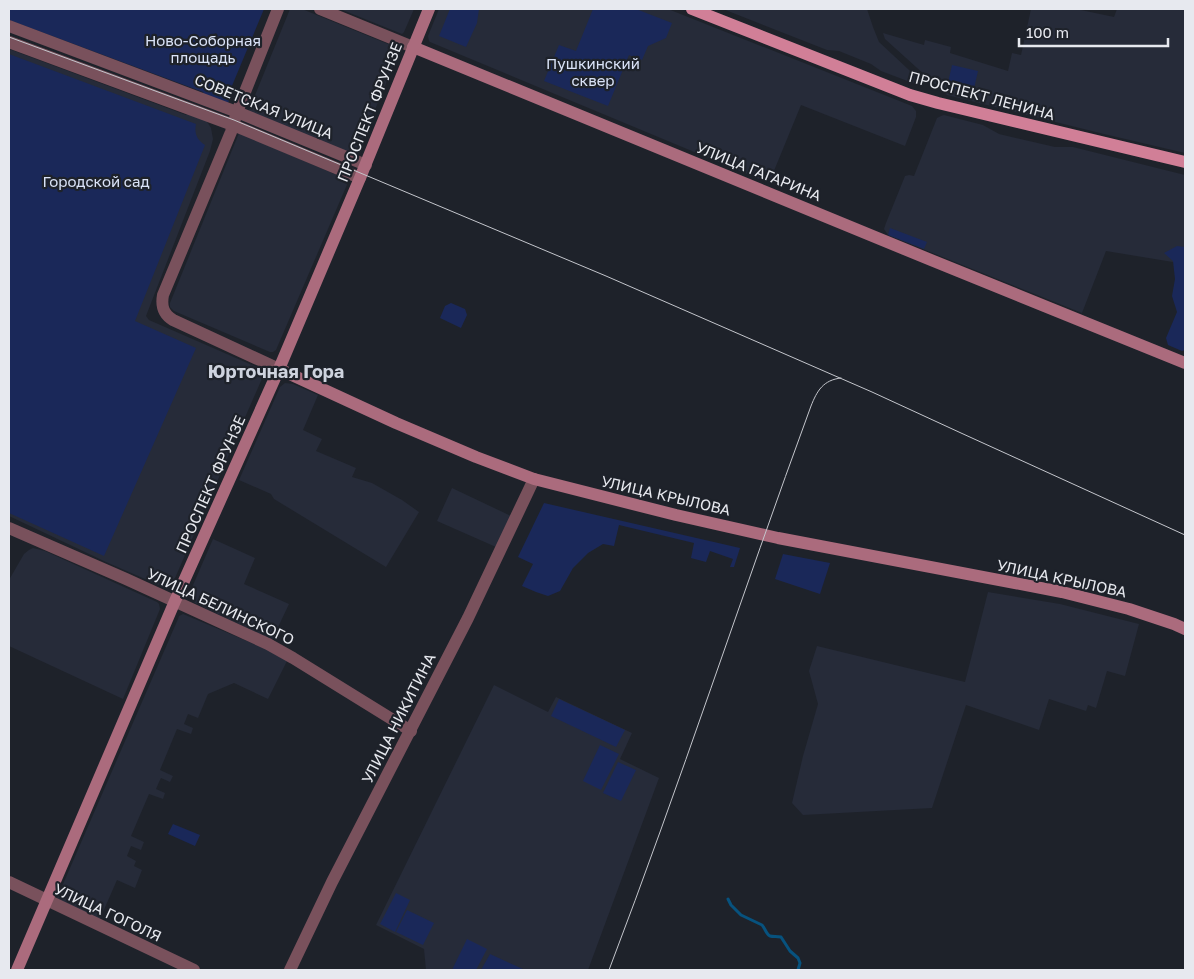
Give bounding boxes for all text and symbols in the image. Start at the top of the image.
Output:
scale bar [1019,15,1168,47]
text: 100 m [1026,23,1069,41]
park label: Ново-Соборная площадь [145,31,261,66]
street label: ПРОСПЕКТ ФРУНЗЕ [333,40,405,184]
park label: Пушкинский сквер [546,54,640,89]
street label: ПРОСПЕКТ ЛЕНИНА [907,67,1057,123]
street label: СОВЕТСКАЯ УЛИЦА [192,70,336,142]
street label: УЛИЦА ГАГАРИНА [694,138,824,204]
park label: Городской сад [42,172,150,190]
district label: Юрточная Гора [208,360,344,382]
street label: ПРОСПЕКТ ФРУНЗЕ [171,412,249,556]
street label: УЛИЦА КРЫЛОВА [600,471,732,519]
street label: УЛИЦА КРЫЛОВА [995,555,1129,601]
street label: УЛИЦА БЕЛИНСКОГО [145,564,297,648]
street label: УЛИЦА НИКИТИНА [357,650,439,786]
street label: УЛИЦА ГОГОЛЯ [51,879,165,945]

